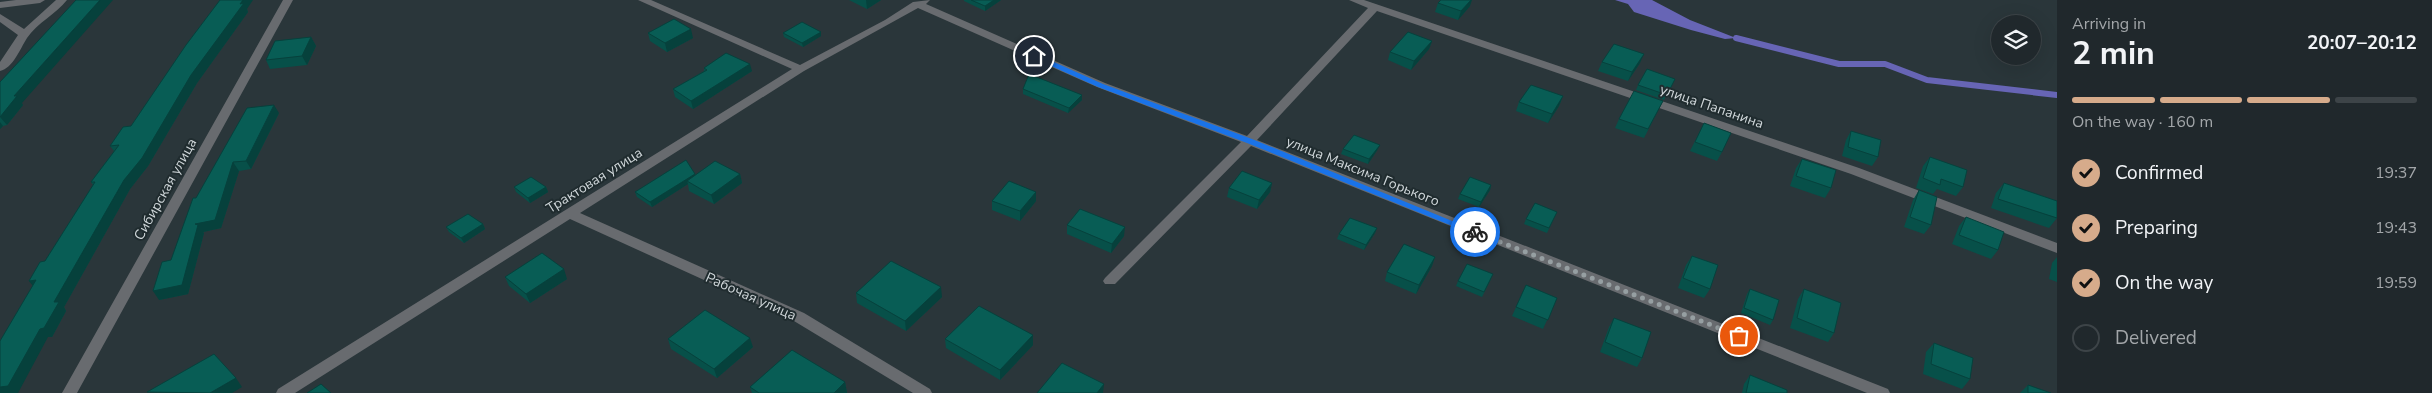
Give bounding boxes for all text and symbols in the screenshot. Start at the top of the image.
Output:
text: Arriving in [2072,13,2146,35]
map controls [1991,15,2041,65]
button: layers [1991,15,2041,65]
text: 20:07–20:12 [2307,30,2417,56]
text: 2 min [2072,32,2155,75]
pin [1013,35,1055,77]
icon: home [1020,42,1048,70]
street label: улица Папанина [1657,80,1766,133]
text: On the way · 160 m [2072,111,2213,133]
street label: улица Максима Горького [1283,132,1442,211]
street label: Сибирская улица [130,135,201,244]
street label: Трактовая улица [543,143,646,218]
icon: check [2072,159,2100,187]
text: Confirmed [2115,160,2203,186]
text: 19:37 [2375,162,2417,184]
courier [1450,207,1500,257]
icon: check [2072,214,2100,242]
text: Preparing [2115,215,2198,241]
text: 19:43 [2375,217,2417,239]
icon: bike [1461,218,1489,246]
street label: Рабочая улица [702,268,799,325]
icon: check [2072,269,2100,297]
text: On the way [2115,270,2213,296]
text: 19:59 [2375,272,2417,294]
pin [1718,315,1760,357]
icon: bag [1725,322,1753,350]
text: Delivered [2115,325,2197,351]

